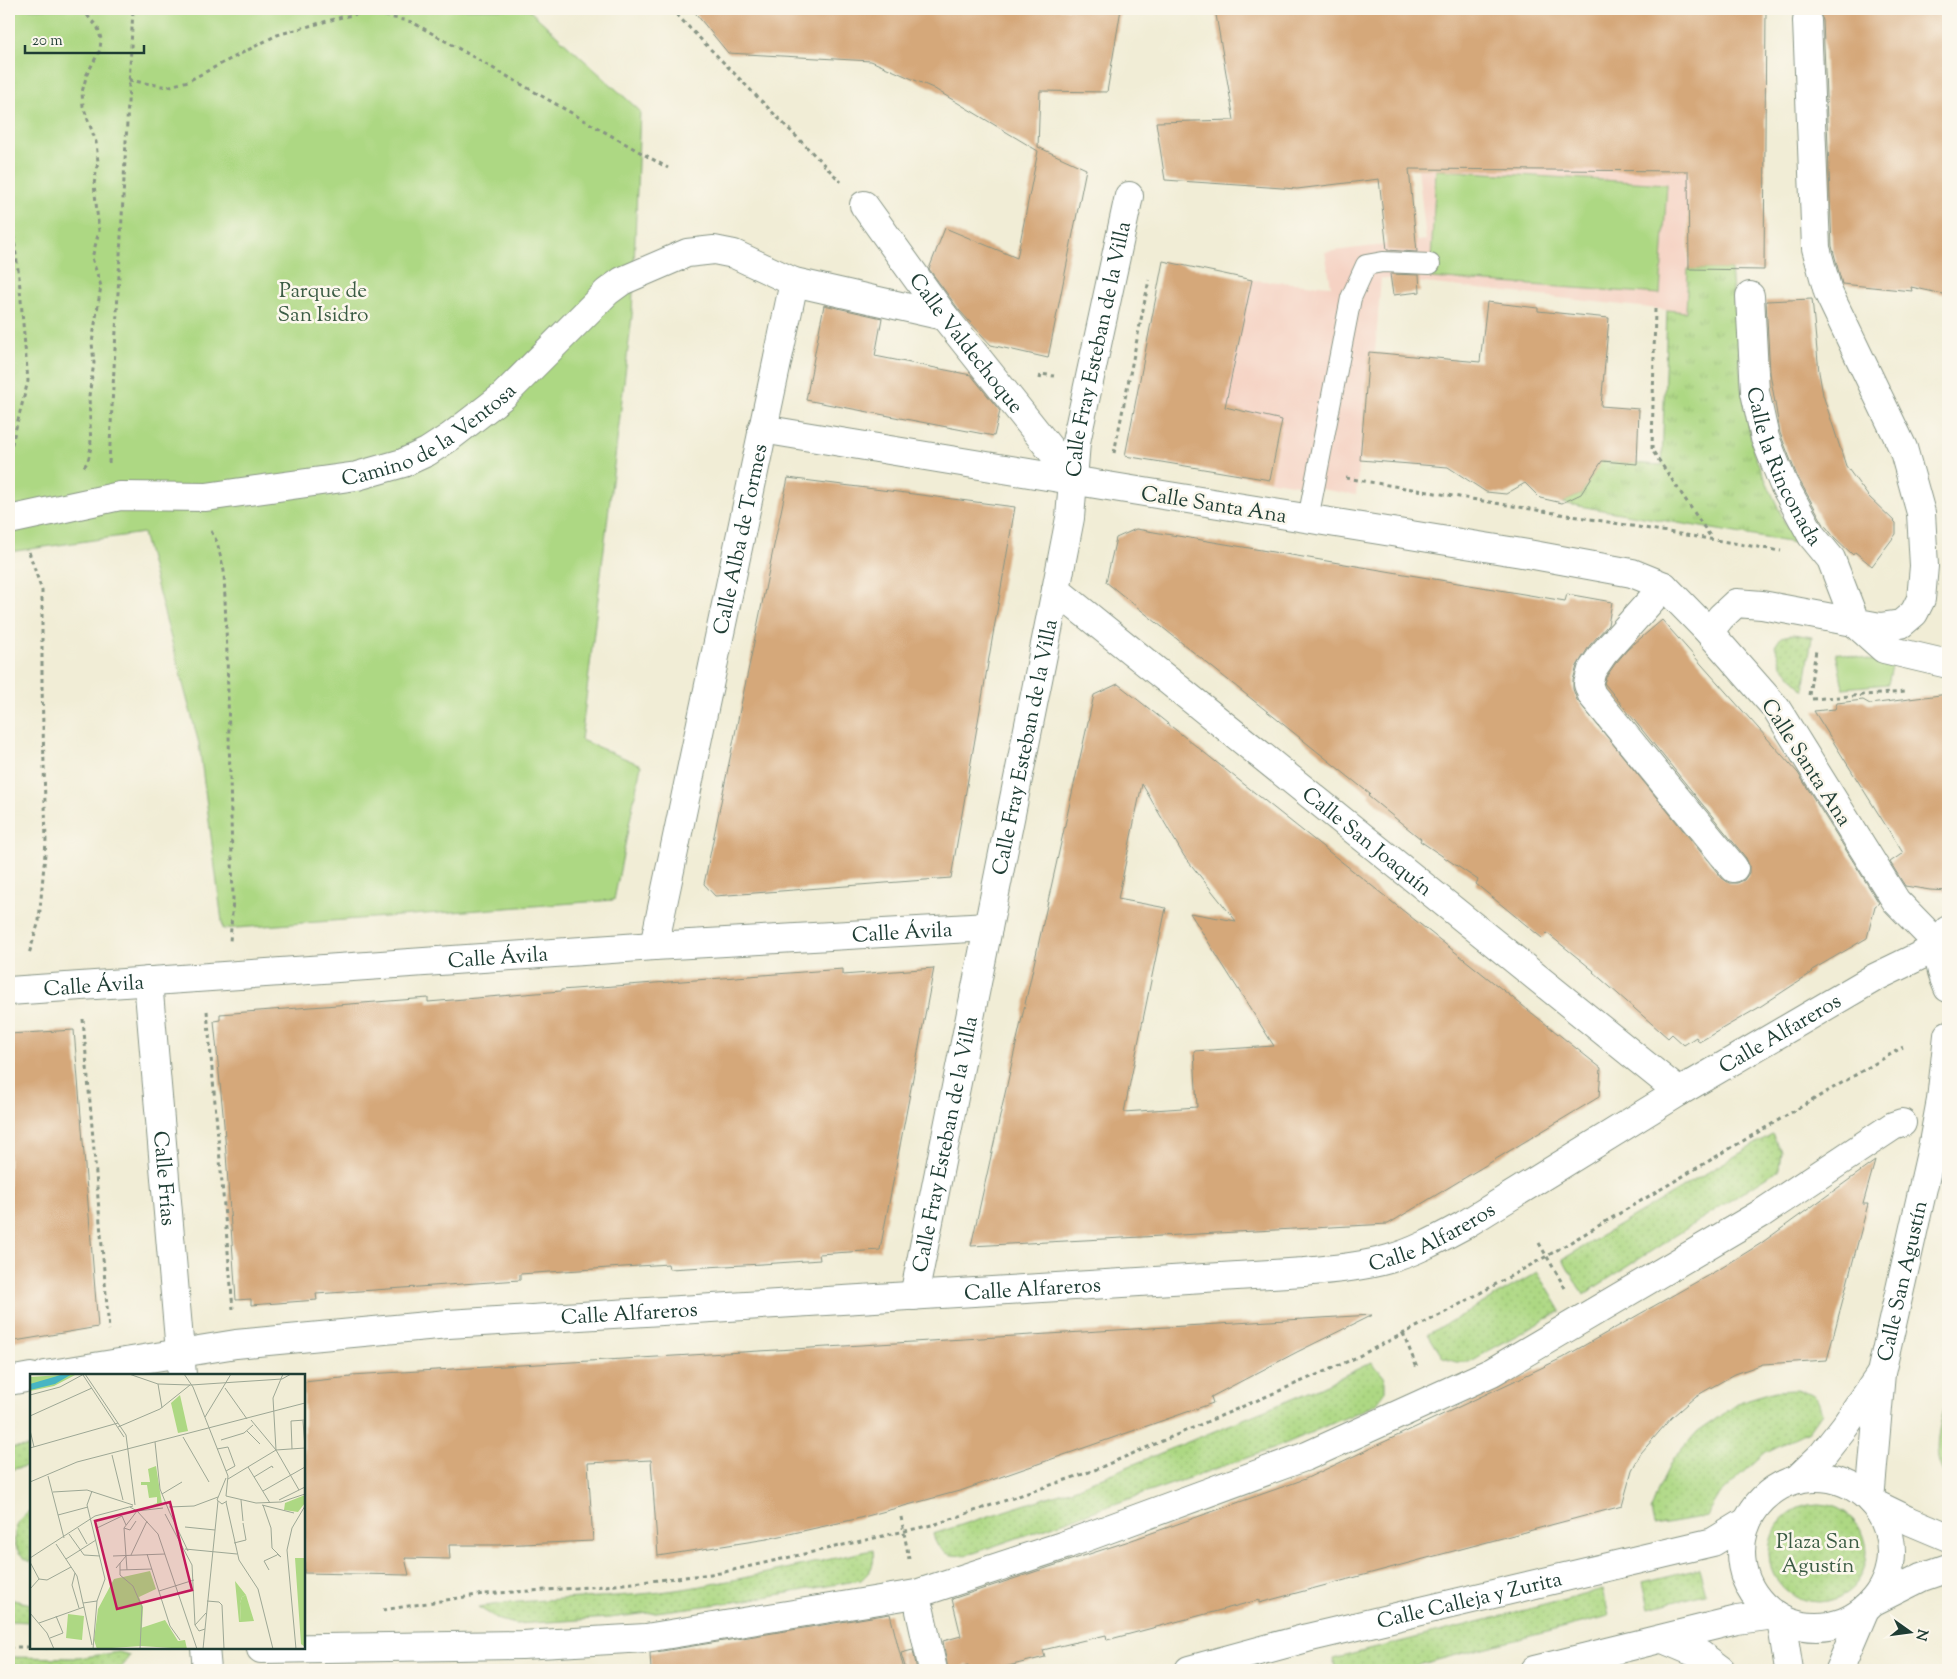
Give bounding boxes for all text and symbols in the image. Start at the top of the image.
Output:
scale bar [25,22,144,54]
text: 20 m [32,31,63,52]
street label: Calle Fray Esteban de la Villa [1060,218,1140,478]
street label: Calle Valdechoque [901,268,1029,421]
park label: Parque de San Isidro [277,277,369,331]
street label: Camino de la Ventosa [340,377,524,495]
street label: Calle la Rinconada [1737,384,1828,554]
street label: Calle Alba de Tormes [707,441,777,638]
street label: Calle Santa Ana [1139,480,1289,532]
street label: Calle Fray Esteban de la Villa [986,616,1067,878]
street label: Calle Santa Ana [1753,693,1858,833]
street label: Calle San Joaquín [1294,781,1438,904]
street label: Calle Ávila [851,916,954,952]
street label: Calle Ávila [447,940,549,977]
street label: Calle Ávila [43,969,145,1006]
street label: Calle Alfareros [1714,987,1847,1082]
street label: Calle Fray Esteban de la Villa [906,1013,987,1275]
street label: Calle Frías [144,1130,182,1227]
street label: Calle Alfareros [1366,1196,1502,1281]
street label: Calle San Agustín [1871,1198,1937,1365]
street label: Calle Alfareros [963,1271,1102,1310]
street label: Calle Alfareros [560,1296,699,1334]
inset map [30,1374,305,1649]
park label: Plaza San Agustín [1776,1528,1860,1582]
street label: Calle Calleja y Zurita [1374,1565,1566,1638]
north arrow [1884,1606,1934,1656]
text: N [1910,1627,1932,1643]

